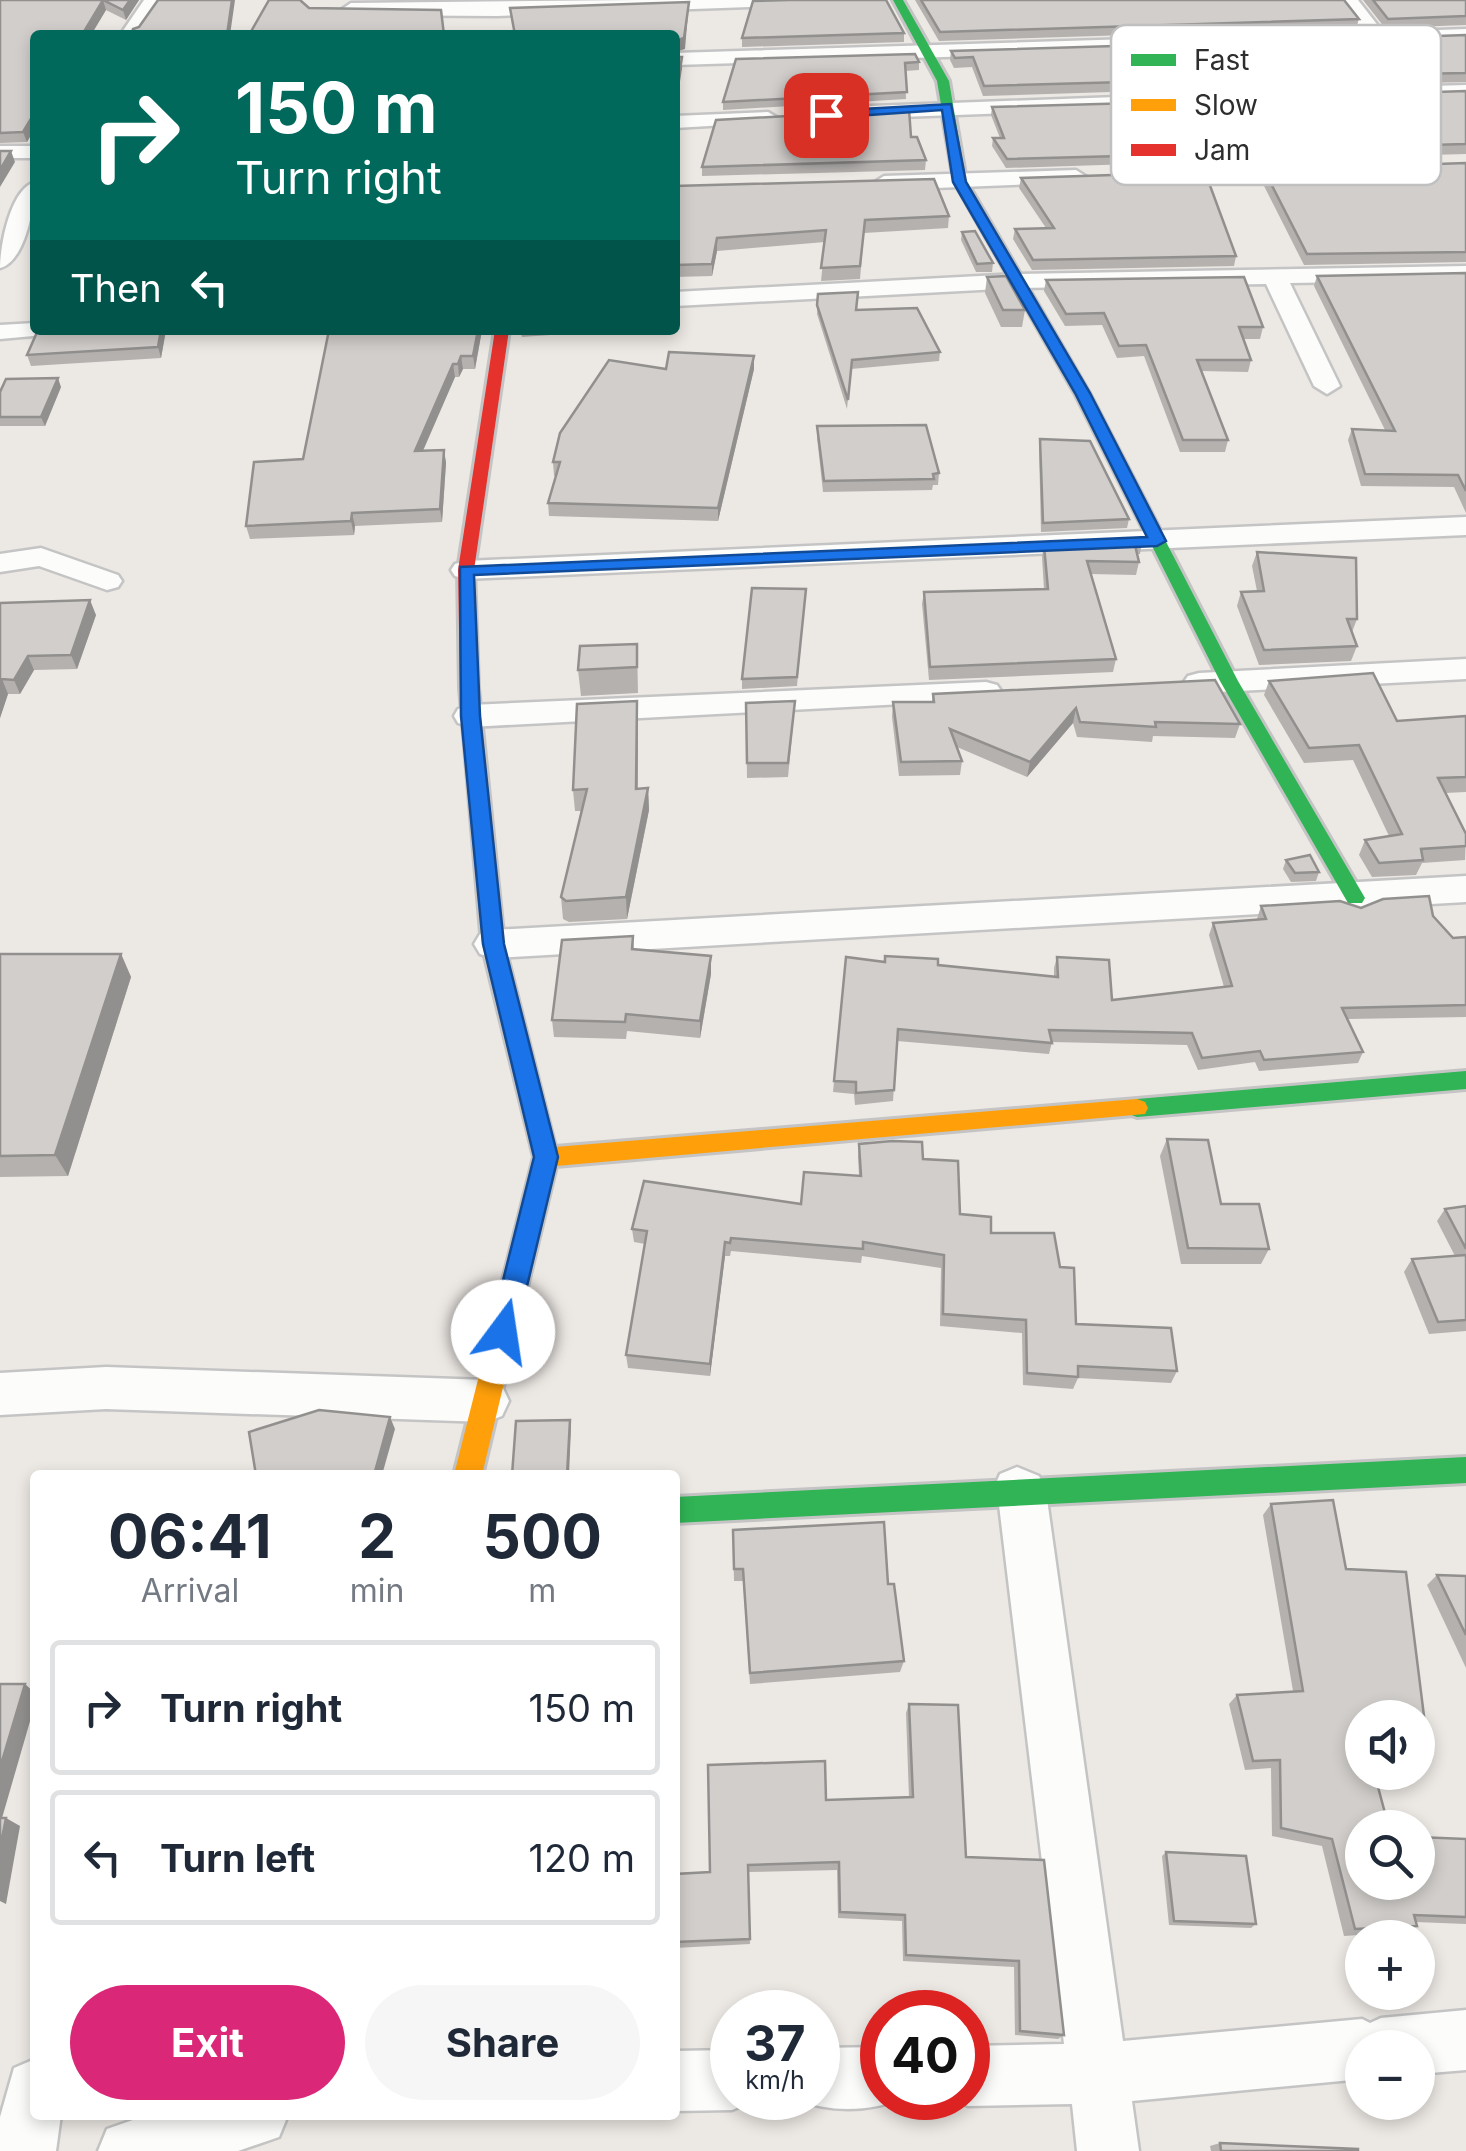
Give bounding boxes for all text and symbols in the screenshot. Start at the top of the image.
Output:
legend [1111,25,1441,185]
text: Fast [1194,43,1250,77]
text: 150 m [235,65,438,150]
icon: right [70,70,200,200]
pin [784,73,869,158]
icon: arrive [799,88,854,143]
text: Slow [1194,88,1258,122]
text: Jam [1194,133,1250,167]
text: Turn right [235,150,442,205]
icon: left [182,260,237,315]
text: Then [70,265,162,311]
position arrow [451,1280,555,1384]
text: 06:41 [108,1500,272,1572]
text: 2 [358,1500,396,1572]
text: 500 [483,1500,602,1572]
text: Arrival [141,1571,239,1610]
text: min [350,1571,405,1610]
text: m [528,1571,556,1610]
icon: right [75,1680,130,1735]
text: Turn right [160,1685,342,1731]
text: 150 m [528,1685,635,1731]
map controls [1345,1700,1435,2120]
button: sound [1345,1700,1435,1790]
button: search [1345,1810,1435,1900]
icon: left [75,1830,130,1885]
text: Turn left [160,1835,315,1881]
text: 120 m [528,1835,635,1881]
button: + [1345,1920,1435,2010]
button: Exit [70,1985,345,2100]
button: Share [365,1985,640,2100]
speed limit sign: 40 [860,1990,990,2120]
text: 37 [744,2013,806,2073]
button: − [1345,2030,1435,2120]
text: km/h [745,2065,805,2095]

